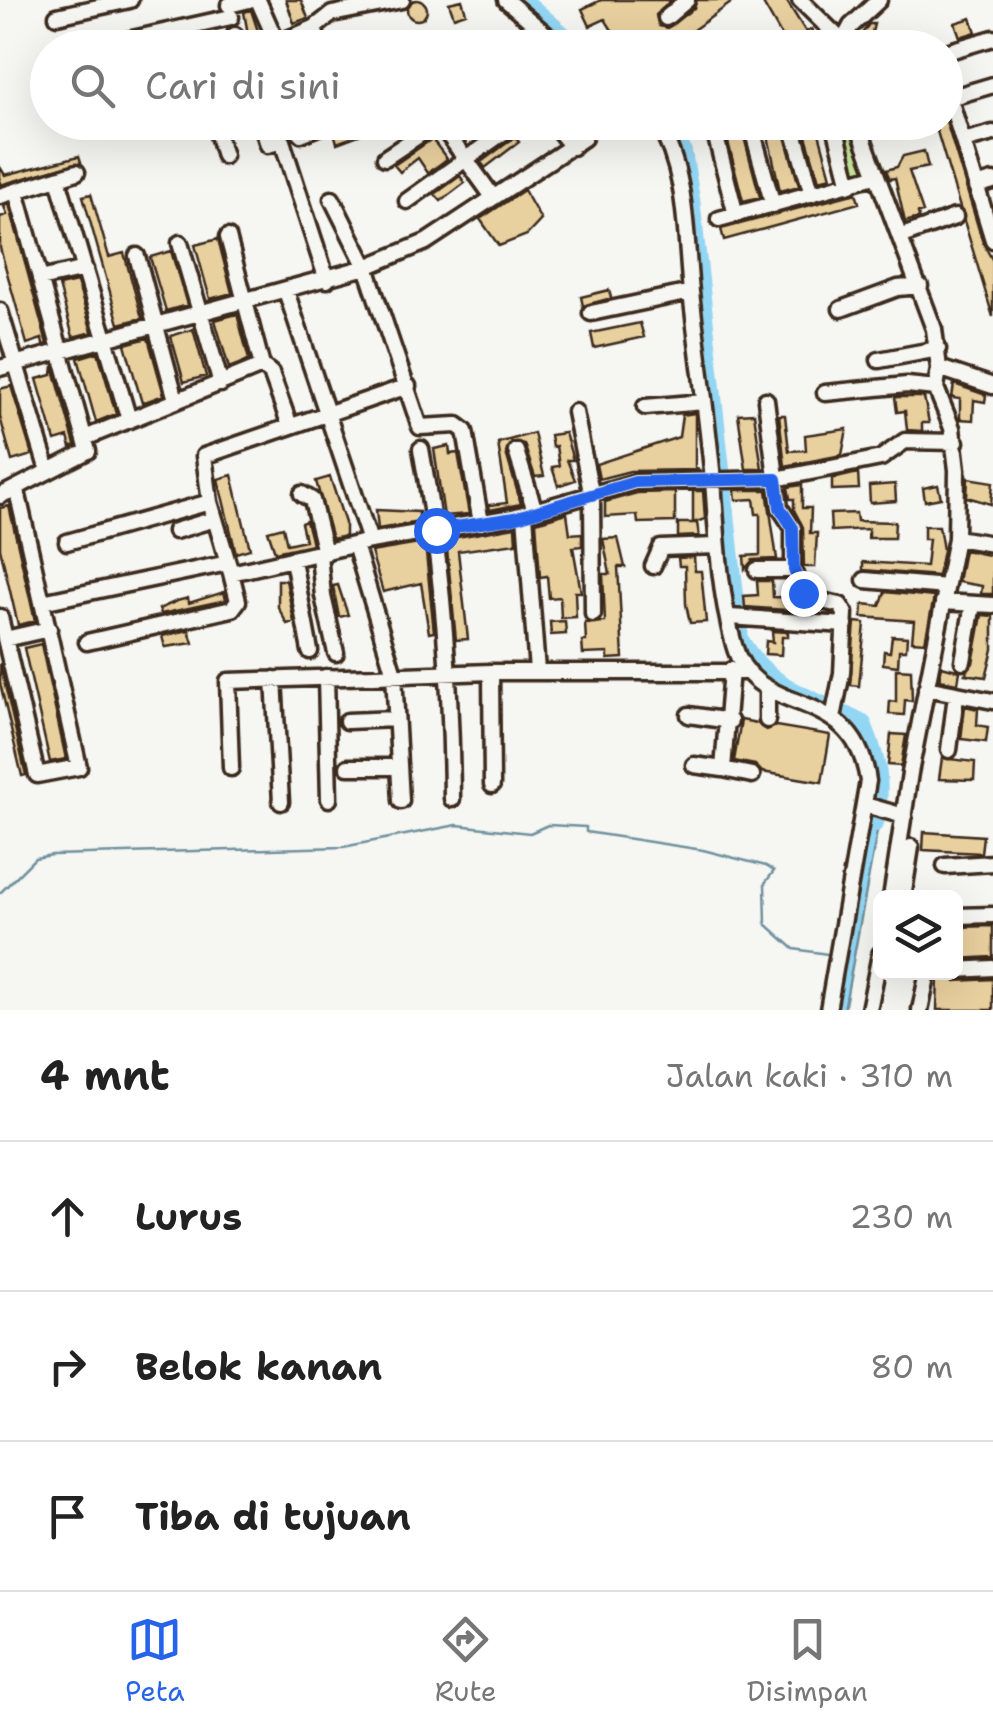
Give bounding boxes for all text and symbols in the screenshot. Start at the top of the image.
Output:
search box [30,30,963,140]
icon: search [65,58,120,113]
text: Cari di sini [145,60,341,111]
route start [414,508,460,554]
route end [781,571,827,617]
map controls [873,890,963,980]
button: layers [873,890,963,980]
text: 4 mnt [40,1047,170,1103]
text: Jalan kaki · 310 m [666,1054,953,1097]
icon: ahead [40,1189,95,1244]
text: Lurus [135,1191,242,1242]
text: 230 m [850,1195,953,1238]
icon: right [40,1339,95,1394]
text: Belok kanan [135,1341,382,1392]
text: 80 m [870,1345,953,1388]
icon: arrive [40,1489,95,1544]
text: Tiba di tujuan [135,1491,411,1542]
tab: Peta [125,1612,185,1710]
tab: Rute [435,1612,497,1710]
tab: Disimpan [747,1612,868,1710]

